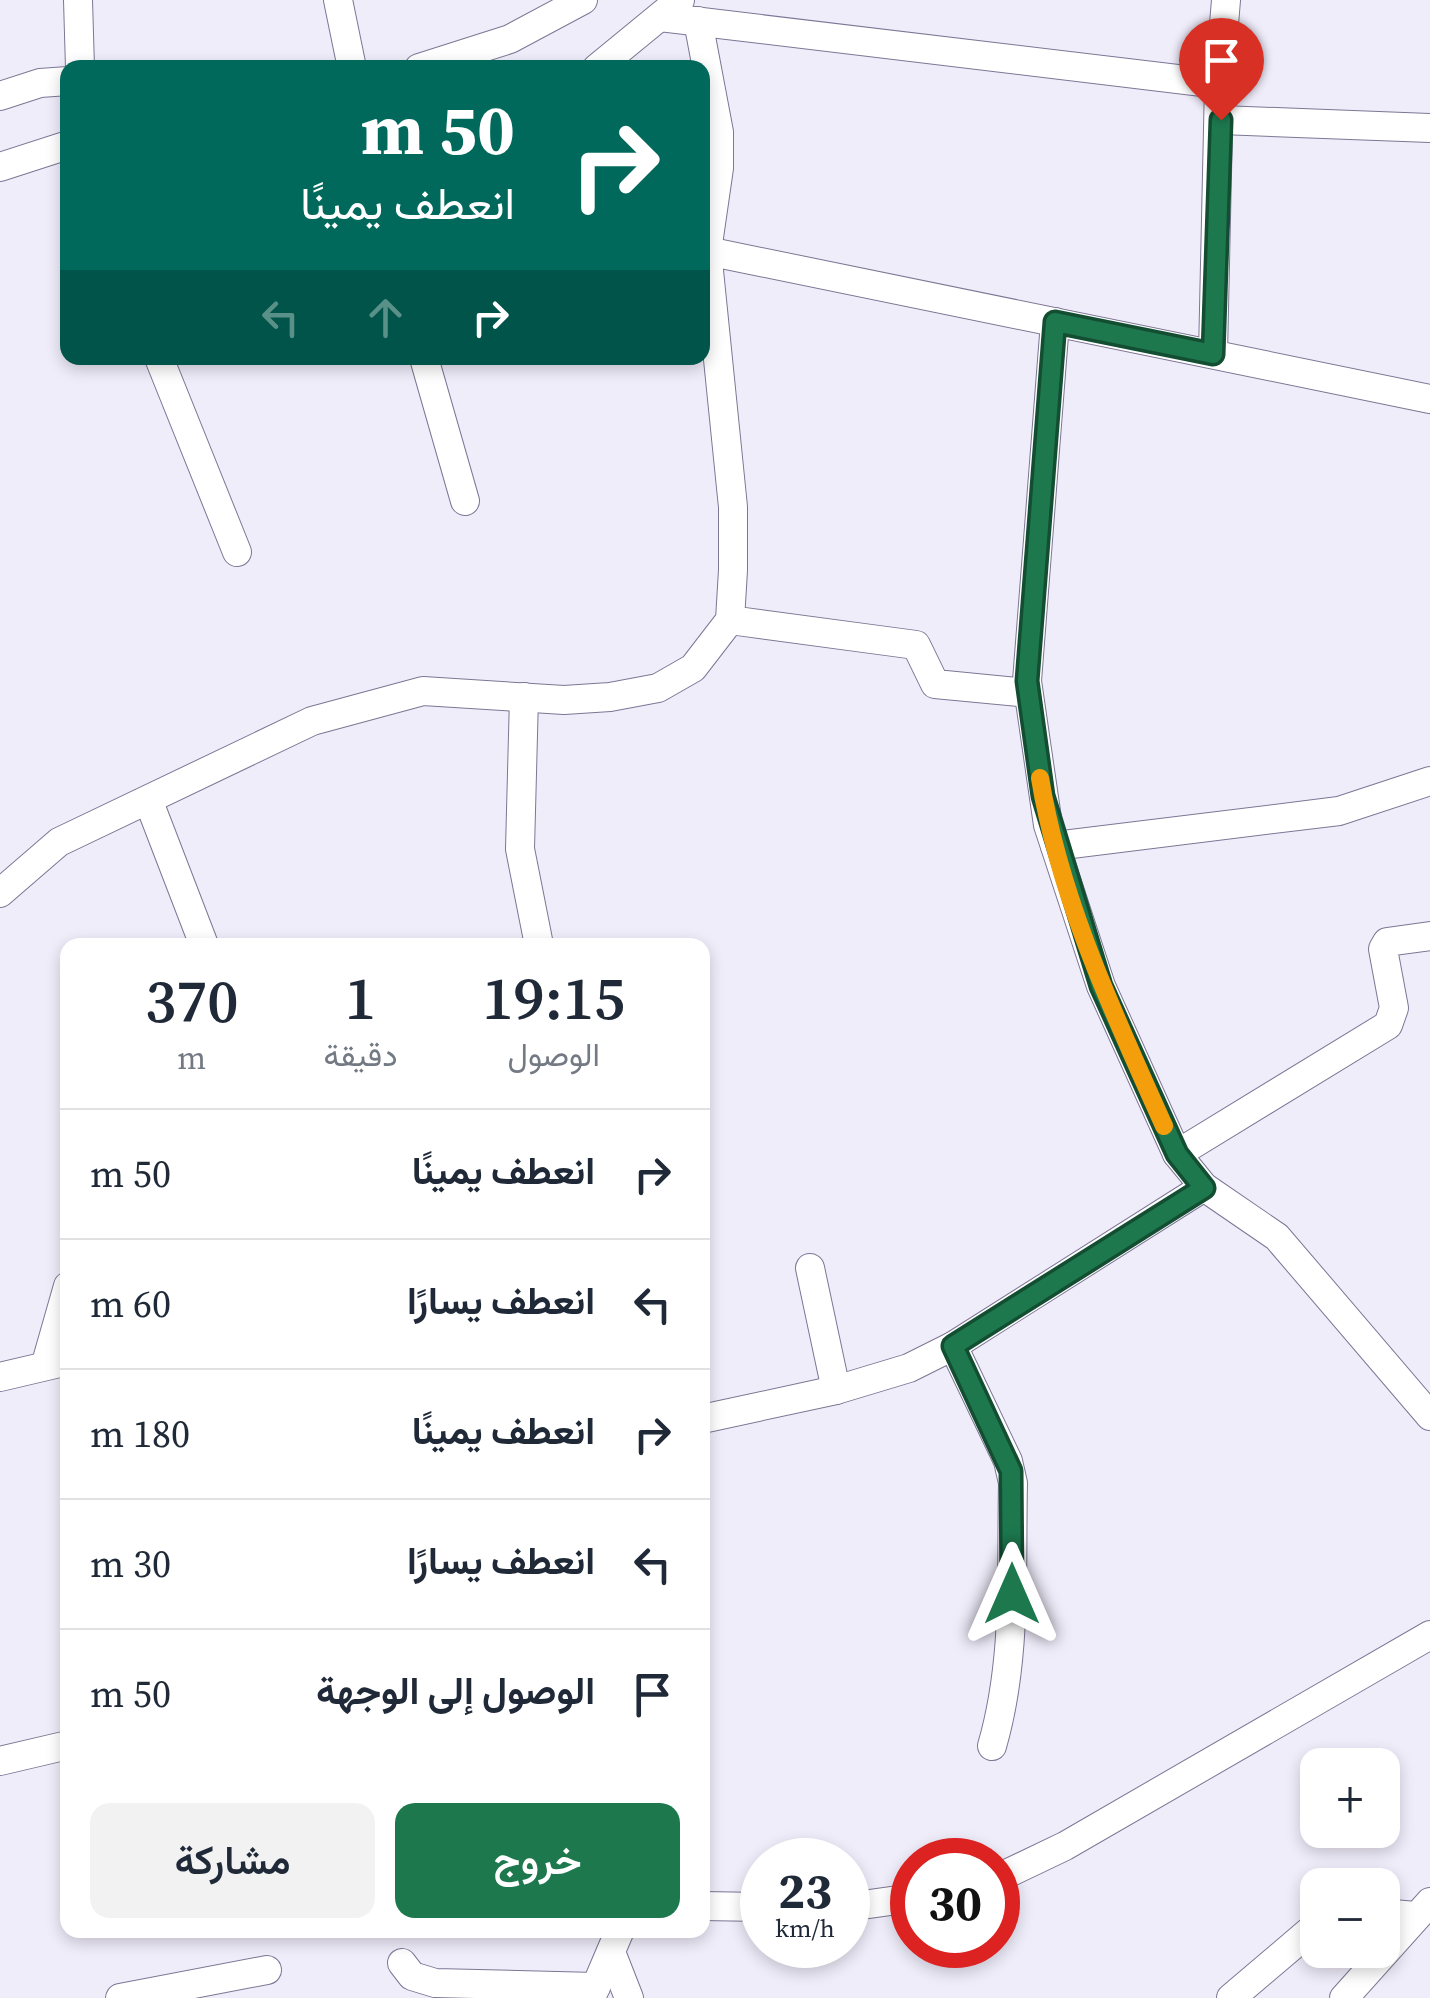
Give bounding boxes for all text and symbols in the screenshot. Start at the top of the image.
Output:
pin [1179,18,1264,121]
icon: arrive [1194,33,1249,88]
text: 50 m [361,81,515,177]
icon: right [550,100,680,230]
text: انعطف يمينًا [300,172,515,234]
icon: left [253,290,308,345]
icon: ahead [358,290,413,345]
icon: right [463,290,518,345]
text: 1 [345,957,376,1039]
text: 19:15 [482,957,625,1039]
text: 370 [145,960,239,1042]
text: دقيقة [323,1033,397,1077]
text: الوصول [508,1033,600,1077]
text: m [177,1036,206,1080]
text: انعطف يمينًا [412,1145,595,1197]
icon: right [625,1147,680,1202]
text: 50 m [90,1148,171,1200]
text: انعطف يسارًا [407,1275,595,1327]
icon: left [625,1277,680,1332]
text: 60 m [90,1278,171,1330]
text: انعطف يمينًا [412,1405,595,1457]
icon: right [625,1407,680,1462]
text: 180 m [90,1408,190,1460]
text: انعطف يسارًا [407,1535,595,1587]
icon: left [625,1537,680,1592]
text: 30 m [90,1538,171,1590]
position arrow [960,1542,1064,1646]
text: الوصول إلى الوجهة [316,1665,595,1717]
icon: arrive [625,1667,680,1722]
text: 50 m [90,1668,171,1720]
map controls [1300,1748,1400,1968]
button: + [1300,1748,1400,1848]
button: مشاركة [90,1803,375,1918]
button: خروج [395,1803,680,1918]
speed limit sign: 30 [890,1838,1020,1968]
text: 23 [778,1856,832,1925]
button: − [1300,1868,1400,1968]
text: km/h [775,1911,835,1945]

